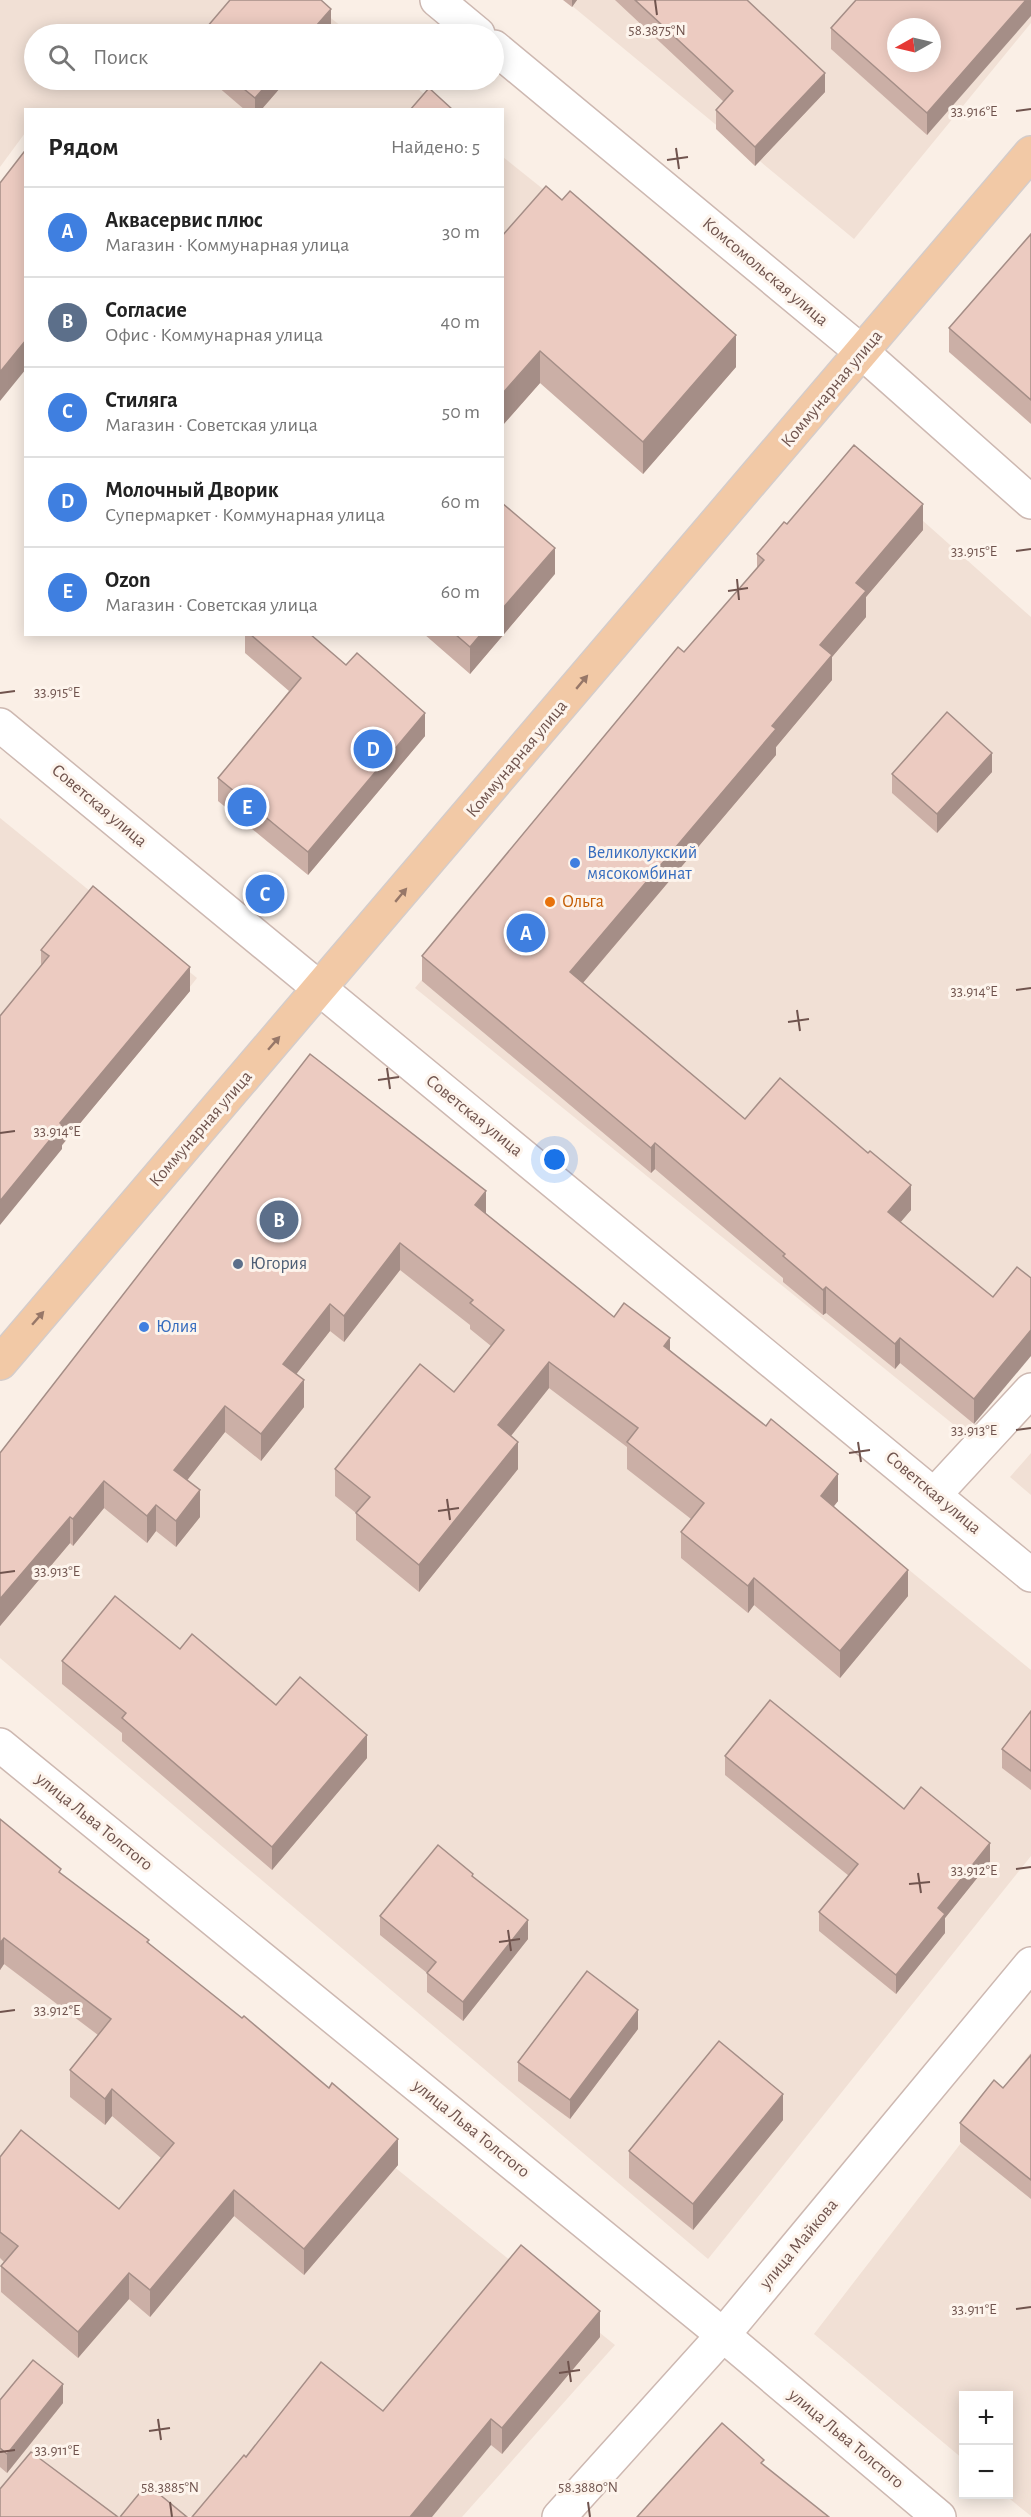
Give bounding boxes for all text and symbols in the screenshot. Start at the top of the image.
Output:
north arrow [887,18,941,72]
text: 58.3875°N [628,23,686,38]
search box [24,24,504,90]
icon: search [45,41,78,74]
text: Поиск [93,46,148,68]
text: 33.916°E [951,104,997,119]
text: Рядом [48,134,119,160]
text: Найдено: 5 [391,137,480,157]
text: Аквасервис плюс [105,209,263,231]
street label: Комсомольская улица [699,214,831,330]
text: A [62,222,74,242]
text: 30 m [442,222,480,242]
text: Магазин · Коммунарная улица [105,235,349,255]
text: Согласие [105,299,187,321]
text: B [62,312,73,332]
text: 40 m [441,312,480,332]
text: Офис · Коммунарная улица [105,325,323,345]
street label: Коммунарная улица [778,327,886,451]
text: Стиляга [105,389,178,411]
text: C [62,402,73,422]
text: 50 m [442,402,480,422]
text: Магазин · Советская улица [105,415,318,435]
text: Молочный Дворик [105,479,279,501]
text: D [61,492,74,512]
text: 60 m [441,492,480,512]
text: Супермаркет · Коммунарная улица [105,505,385,525]
text: 33.915°E [951,544,997,559]
text: Ozon [105,569,151,591]
text: E [62,582,73,602]
text: 60 m [441,582,480,602]
text: Магазин · Советская улица [105,595,318,615]
one-way arrow [575,675,588,690]
text: 33.915°E [34,685,80,700]
street label: Коммунарная улица [463,697,571,821]
pin: D [354,726,392,771]
street label: Советская улица [48,761,150,851]
pin: E [228,784,266,830]
place label: Великолукский мясокомбинат [587,844,697,883]
marker: Великолукский мясокомбинат [568,856,582,870]
pin: C [246,872,284,916]
one-way arrow [394,888,407,903]
place label: Ольга [562,893,604,911]
marker: Ольга [543,895,557,909]
pin: A [506,910,546,956]
text: 33.914°E [951,984,997,999]
one-way arrow [268,1035,281,1051]
street label: Коммунарная улица [146,1068,256,1190]
street label: Советская улица [422,1072,526,1160]
text: 33.914°E [34,1124,80,1139]
your location [540,1145,569,1174]
pin: B [260,1198,298,1242]
place label: Югория [250,1255,307,1273]
marker: Югория [231,1257,245,1271]
one-way arrow [31,1311,44,1326]
place label: Юлия [156,1318,198,1336]
marker: Юлия [137,1320,151,1334]
text: 33.913°E [951,1423,997,1438]
street label: Советская улица [882,1448,984,1538]
text: 33.913°E [34,1564,80,1579]
street label: улица Льва Толстого [31,1769,156,1874]
text: 33.912°E [951,1863,997,1878]
text: 33.912°E [34,2003,80,2018]
street label: улица Льва Толстого [408,2076,533,2181]
street label: улица Майкова [756,2196,842,2293]
text: 33.911°E [952,2302,996,2317]
street label: улица Льва Толстого [784,2385,907,2492]
map controls [959,2391,1013,2499]
button: + [959,2391,1013,2445]
text: 33.911°E [35,2443,79,2458]
button: − [959,2445,1013,2499]
text: 58.3885°N [141,2480,199,2495]
text: 58.3880°N [558,2480,618,2495]

